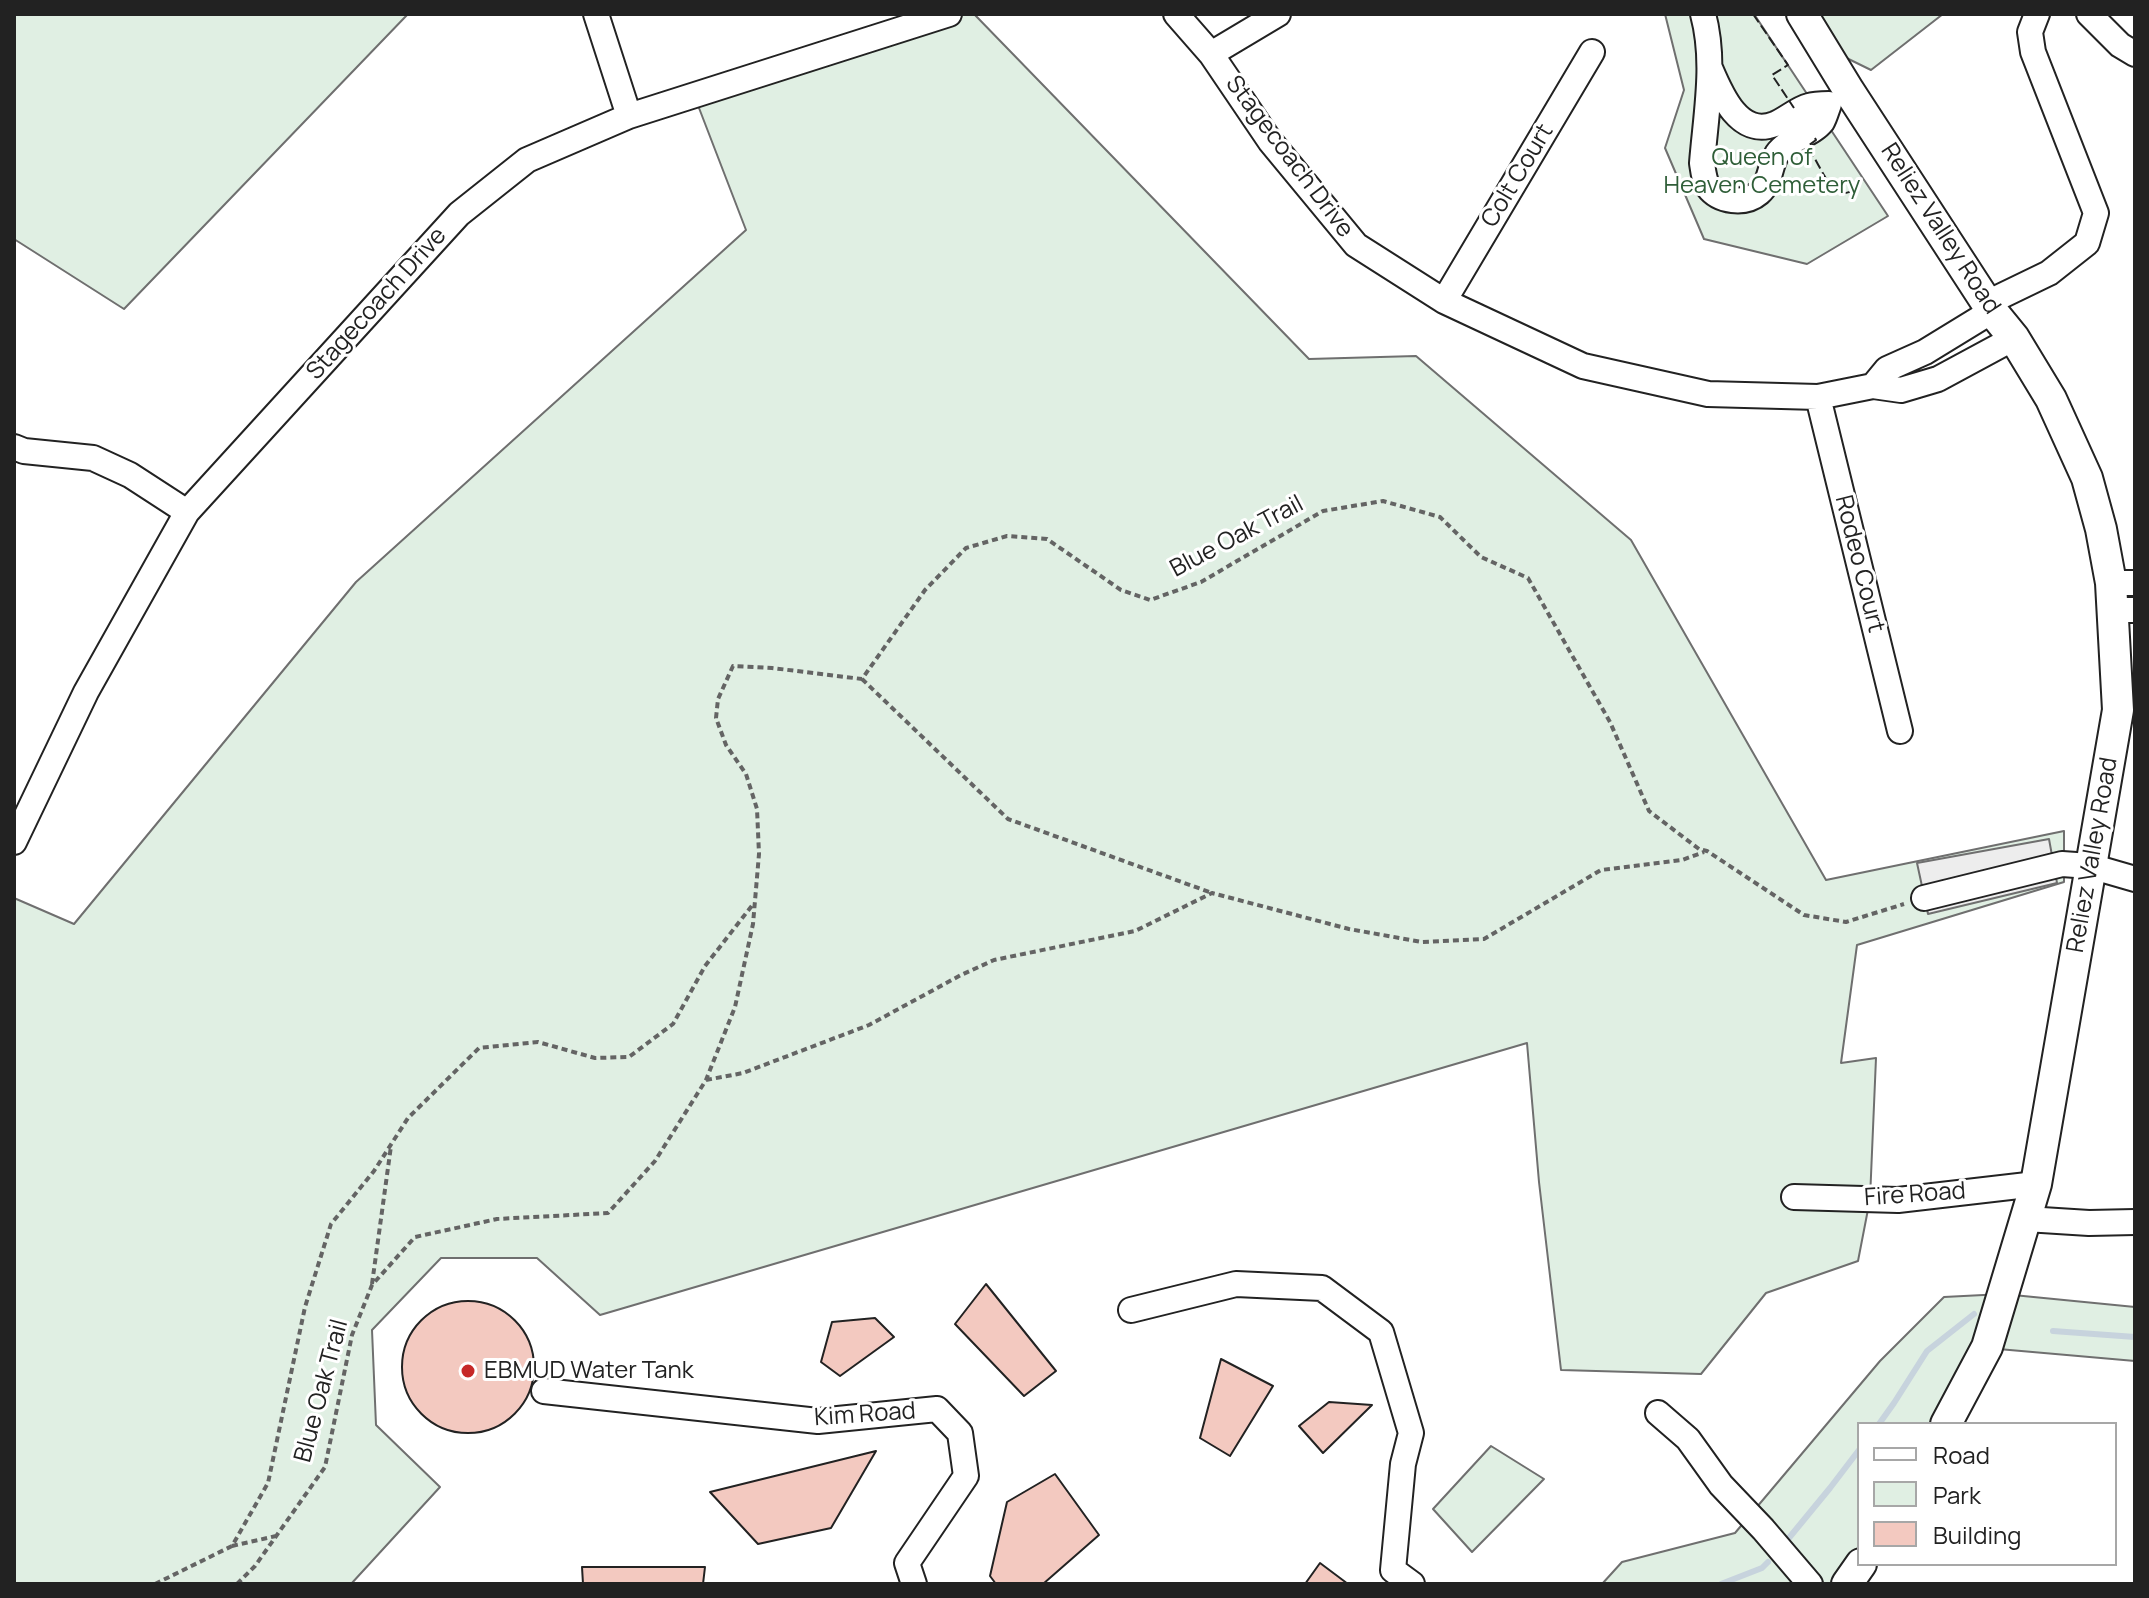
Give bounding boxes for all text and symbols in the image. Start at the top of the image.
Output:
street label: Stagecoach Drive [1219,71,1359,243]
street label: Colt Court [1476,119,1560,233]
street label: Reliez Valley Road [1874,138,2006,320]
park label: Queen of Heaven Cemetery [1664,144,1860,200]
street label: Stagecoach Drive [301,222,453,386]
street label: Blue Oak Trail [1166,490,1308,584]
street label: Rodeo Court [1828,492,1890,636]
street label: Reliez Valley Road [2062,755,2124,955]
street label: Fire Road [1863,1177,1967,1213]
street label: Blue Oak Trail [289,1316,355,1466]
place label: EBMUD Water Tank [484,1357,694,1385]
marker: EBMUD Water Tank [459,1362,477,1380]
street label: Kim Road [813,1397,917,1433]
legend [1857,1422,2117,1566]
text: Road [1933,1438,1990,1471]
text: Park [1933,1478,1981,1511]
text: Building [1933,1518,2021,1551]

